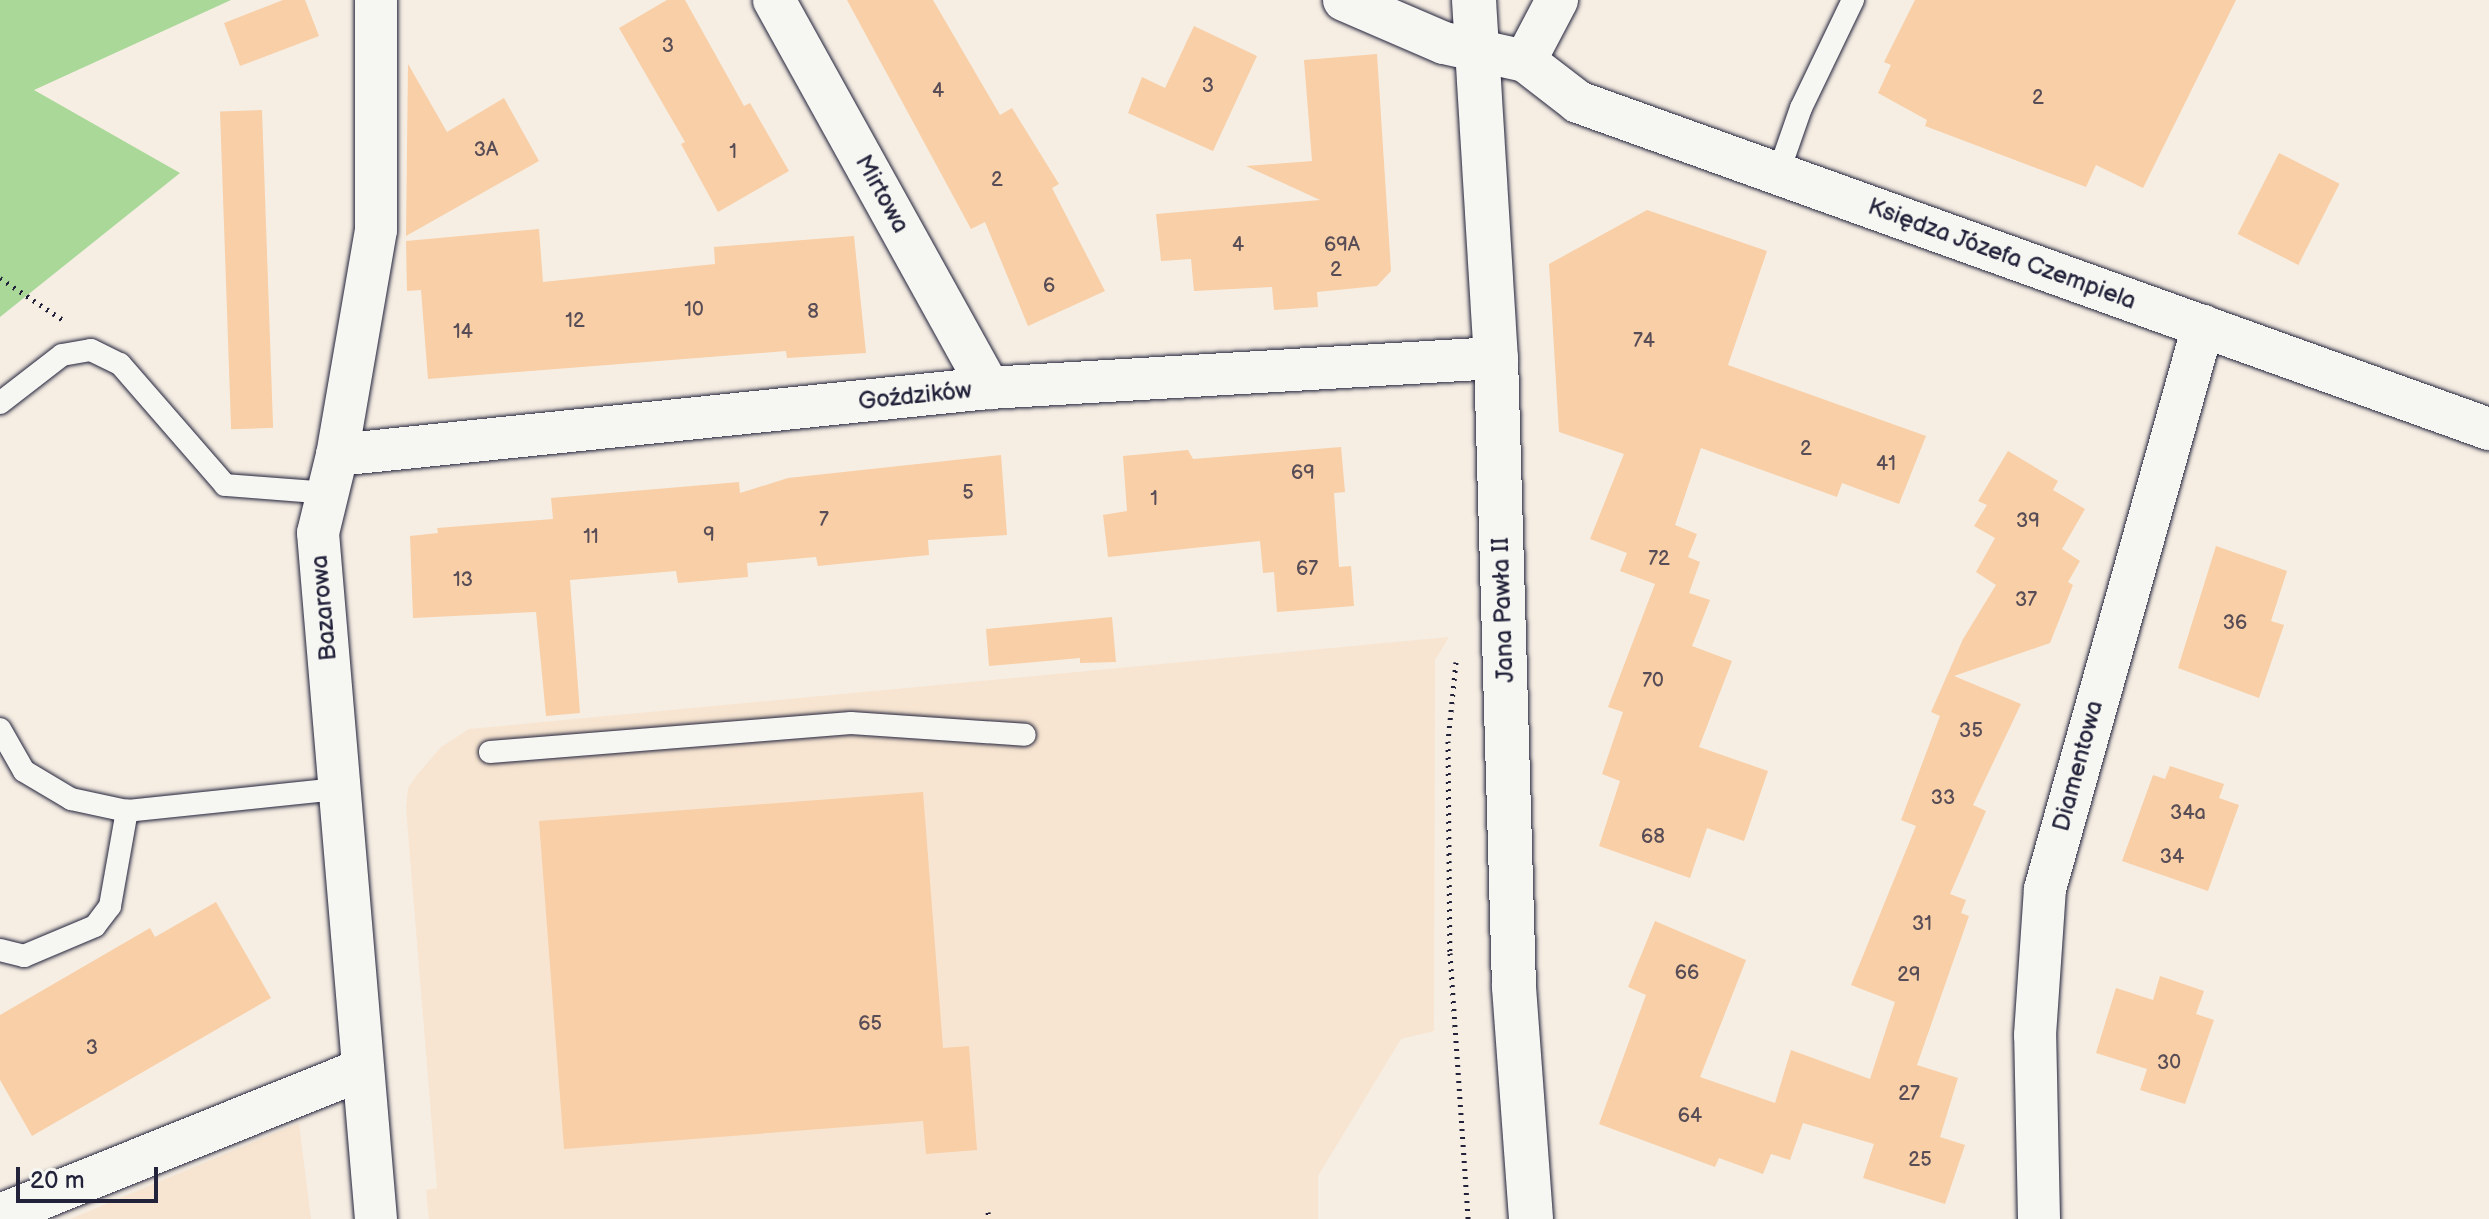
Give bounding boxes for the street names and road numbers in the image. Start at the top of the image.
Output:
street label: Mirtowa [849,150,915,238]
street label: Księdza Józefa Czempiela [1863,192,2141,316]
street label: Goździków [857,376,973,416]
street label: Jana Pawła II [1486,537,1520,683]
street label: Bazarowa [305,554,343,662]
street label: Diamentowa [2047,698,2109,834]

